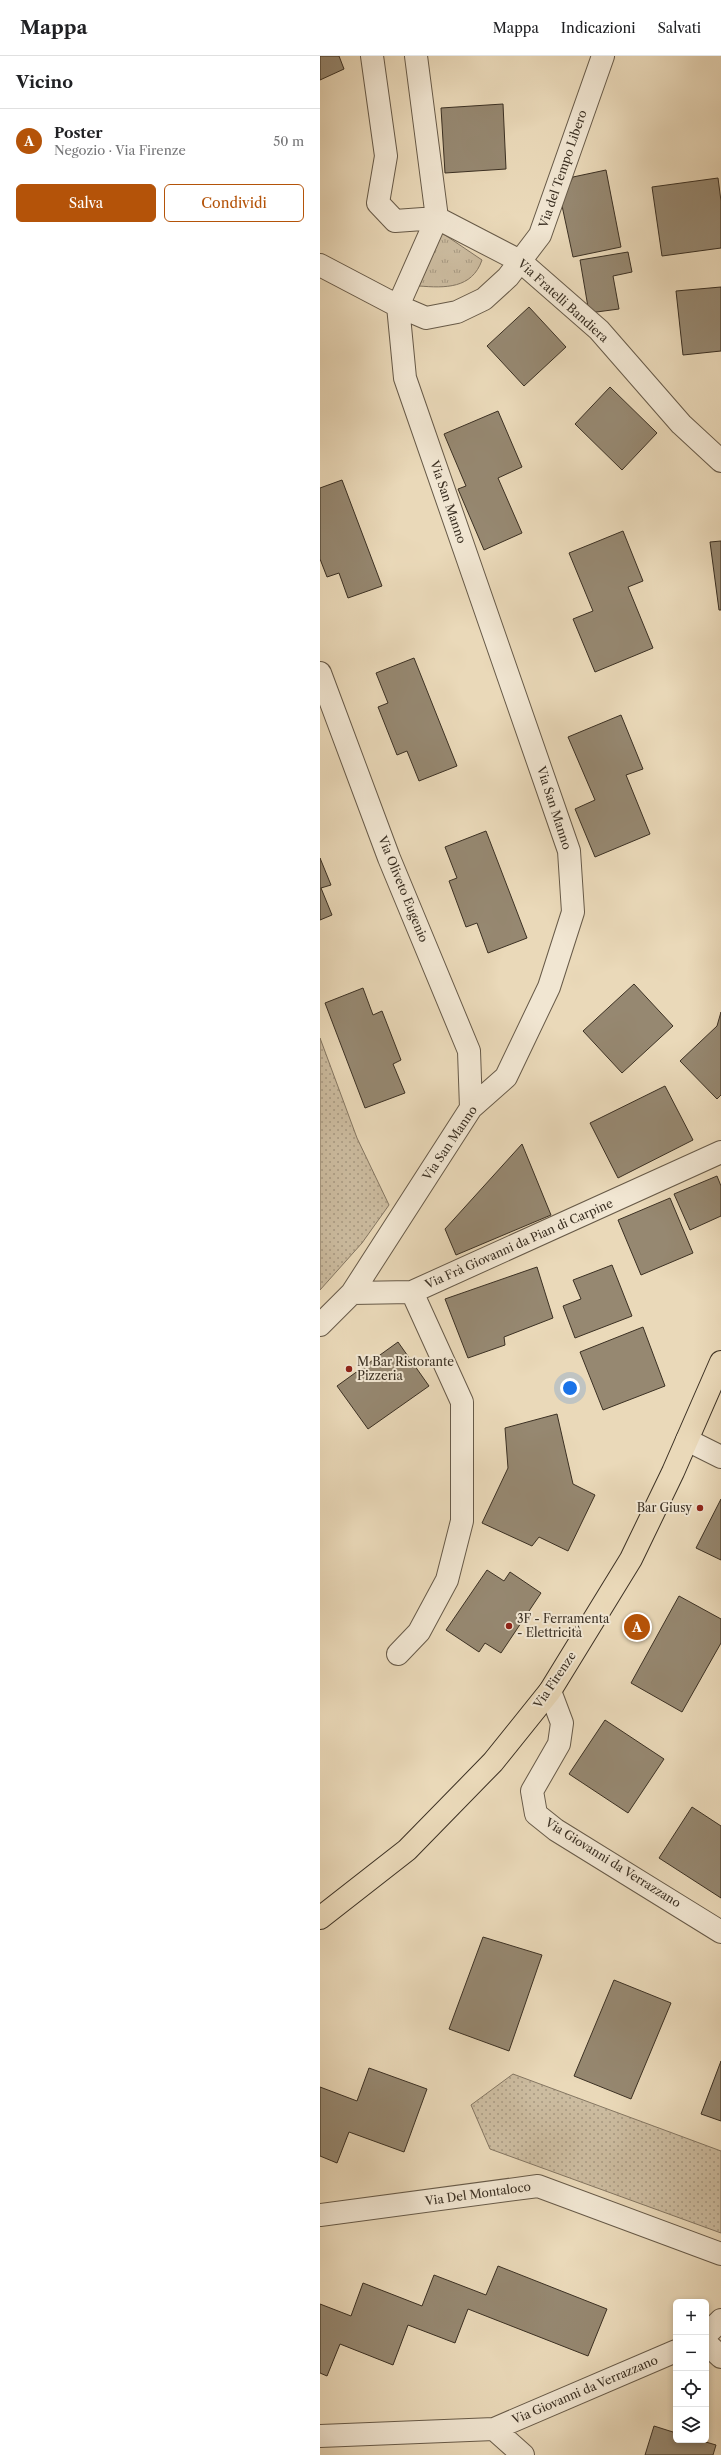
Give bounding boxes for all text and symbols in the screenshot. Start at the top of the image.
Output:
text: Mappa [20,16,88,39]
text: Mappa [493,19,539,37]
text: Indicazioni [561,19,636,37]
text: Salvati [658,19,701,37]
text: Vicino [16,72,73,92]
street label: Via del Tempo Libero [535,108,590,231]
text: Poster [54,123,103,142]
text: A [24,133,34,149]
text: 50 m [273,133,304,149]
text: Negozio · Via Firenze [54,142,186,158]
button: Salva [16,184,156,222]
button: Condividi [164,184,304,222]
street label: Via Fratelli Bandiera [514,255,612,346]
street label: Via San Manno [427,458,470,545]
street label: Via San Manno [534,763,575,851]
street label: Via Oliveto Eugenio [375,832,432,944]
street label: Via San Manno [419,1103,480,1184]
street label: Via Frà Giovanni da Pian di Carpine [422,1195,615,1292]
place label: M Bar Ristorante Pizzeria [357,1354,454,1383]
marker: M Bar Ristorante Pizzeria [344,1364,354,1374]
your location [560,1378,580,1398]
place label: Bar Giusy [637,1500,692,1515]
marker: Bar Giusy [695,1503,705,1513]
place label: 3F - Ferramenta - Elettricità [517,1611,610,1640]
pin: A [624,1612,650,1642]
marker: 3F - Ferramenta - Elettricità [504,1621,514,1631]
street label: Via Firenze [530,1648,579,1712]
street label: Via Giovanni da Verrazzano [542,1814,684,1911]
street label: Via Del Montaloco [423,2179,532,2208]
map controls [673,2299,709,2443]
button: + [673,2299,709,2335]
button: − [673,2335,709,2371]
street label: Via Giovanni da Verrazzano [509,2352,660,2427]
button: locate [673,2371,709,2407]
button: layers [673,2407,709,2443]

